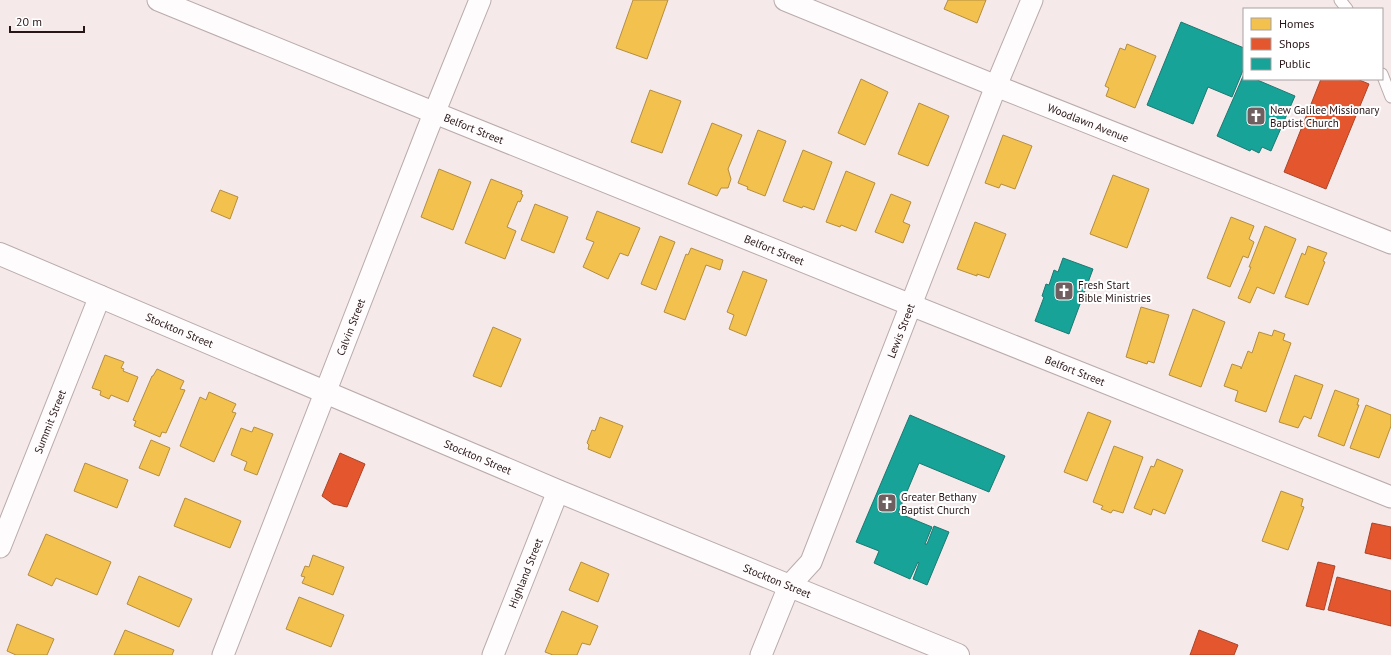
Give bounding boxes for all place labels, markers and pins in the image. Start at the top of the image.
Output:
place label: New Galilee Missionary Baptist Church [1270,103,1380,130]
church icon: New Galilee Missionary Baptist Church [1245,105,1267,127]
place label: Fresh Start Bible Ministries [1078,278,1151,305]
church icon: Fresh Start Bible Ministries [1053,280,1075,302]
place label: Greater Bethany Baptist Church [901,490,978,517]
church icon: Greater Bethany Baptist Church [876,492,898,514]

